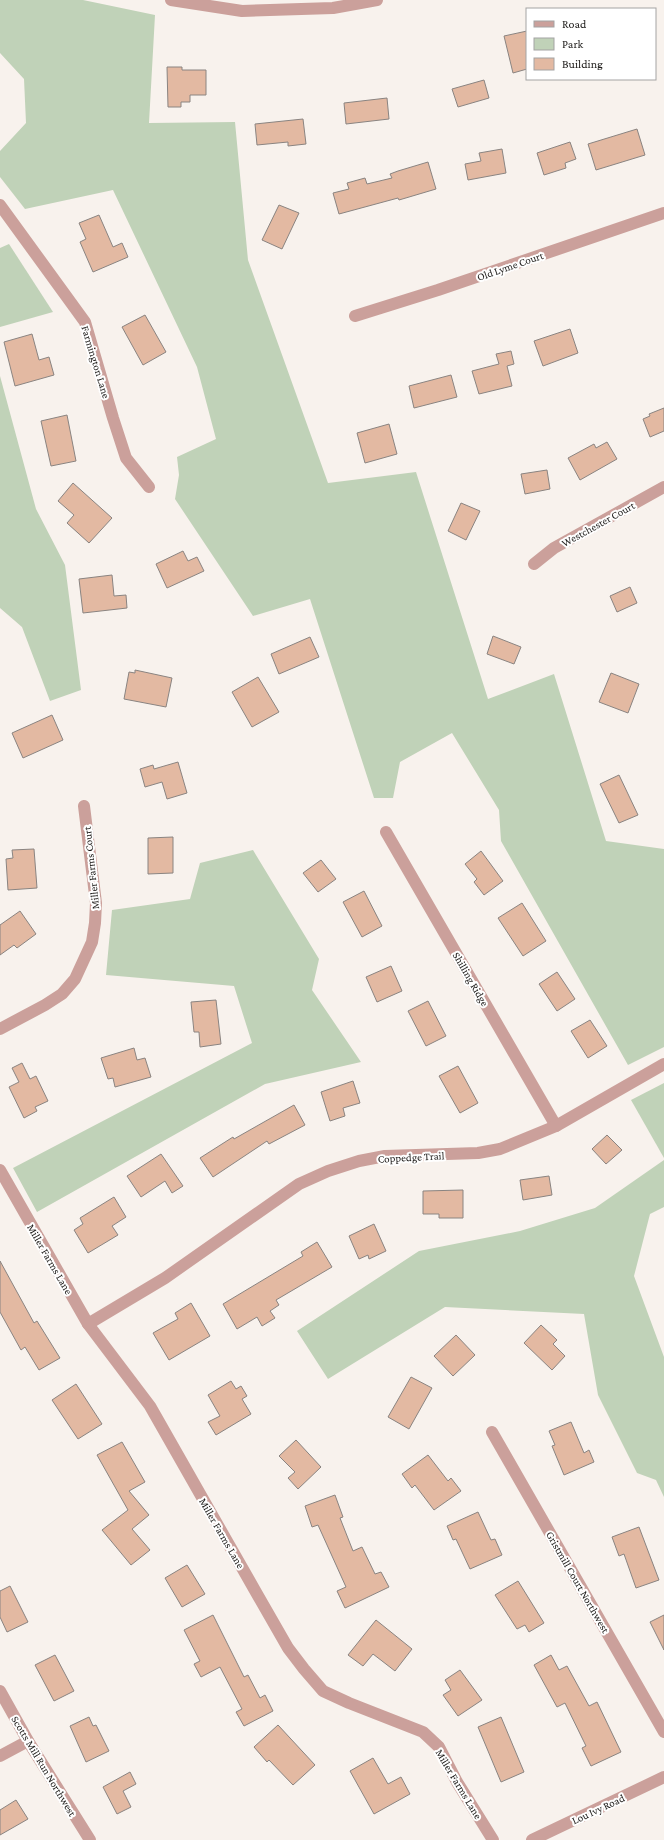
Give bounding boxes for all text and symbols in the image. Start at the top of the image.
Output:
legend [526,8,656,80]
text: Road [562,17,587,31]
text: Park [562,37,584,51]
text: Building [562,57,603,71]
street label: Old Lyme Court [475,249,545,284]
street label: Farmington Lane [78,324,113,400]
street label: Westchester Court [559,499,637,549]
street label: Miller Farms Court [81,826,101,910]
street label: Shilling Ridge [450,950,491,1009]
street label: Coppedge Trail [377,1149,445,1166]
street label: Miller Farms Lane [25,1222,75,1296]
street label: Miller Farms Lane [197,1496,247,1570]
street label: Gristmill Court Northwest [544,1529,612,1635]
street label: Scotts Mill Run Northwest [9,1714,79,1819]
street label: Miller Farms Lane [433,1747,485,1821]
street label: Lou Ivy Road [570,1791,627,1827]

